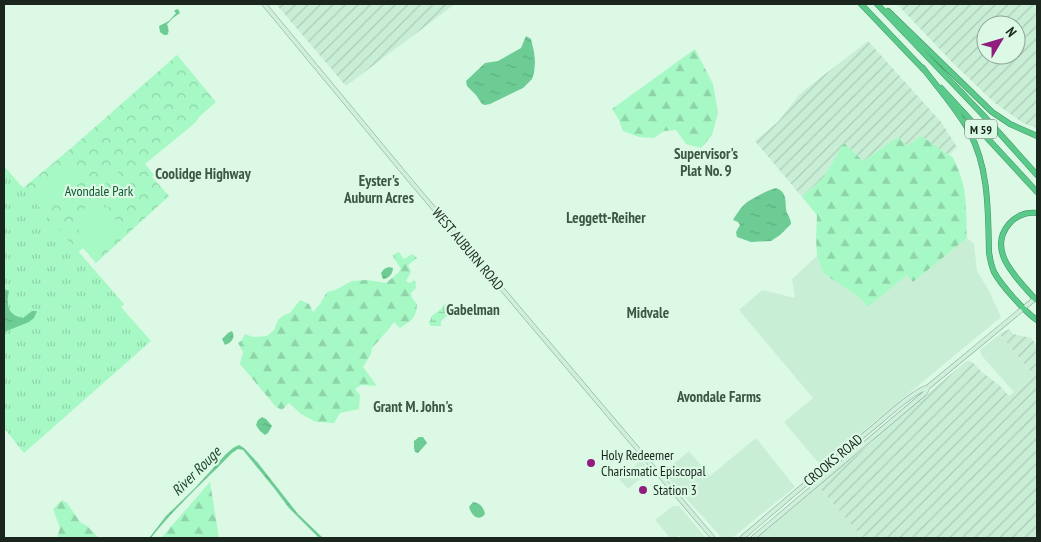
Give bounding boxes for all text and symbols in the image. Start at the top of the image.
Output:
north arrow [976,15,1026,65]
text: N [1002,23,1021,41]
road number: M 59 [965,120,997,138]
district label: Supervisor's Plat No. 9 [674,144,738,180]
district label: Coolidge Highway [155,164,252,183]
district label: Eyster's Auburn Acres [343,171,414,207]
park label: Avondale Park [65,182,134,200]
street label: WEST AUBURN ROAD [428,204,508,294]
district label: Leggett-Reiher [566,208,646,227]
district label: Gabelman [446,300,500,319]
district label: Midvale [627,303,669,322]
district label: Avondale Farms [676,387,761,406]
district label: Grant M. John's [373,397,453,416]
street label: CROOKS ROAD [800,430,866,490]
water label: River Rouge [167,442,225,500]
place label: Holy Redeemer Charismatic Episcopal [601,446,706,480]
marker: Holy Redeemer Charismatic Episcopal [585,457,597,469]
place label: Station 3 [653,481,697,499]
marker: Station 3 [637,484,649,496]

